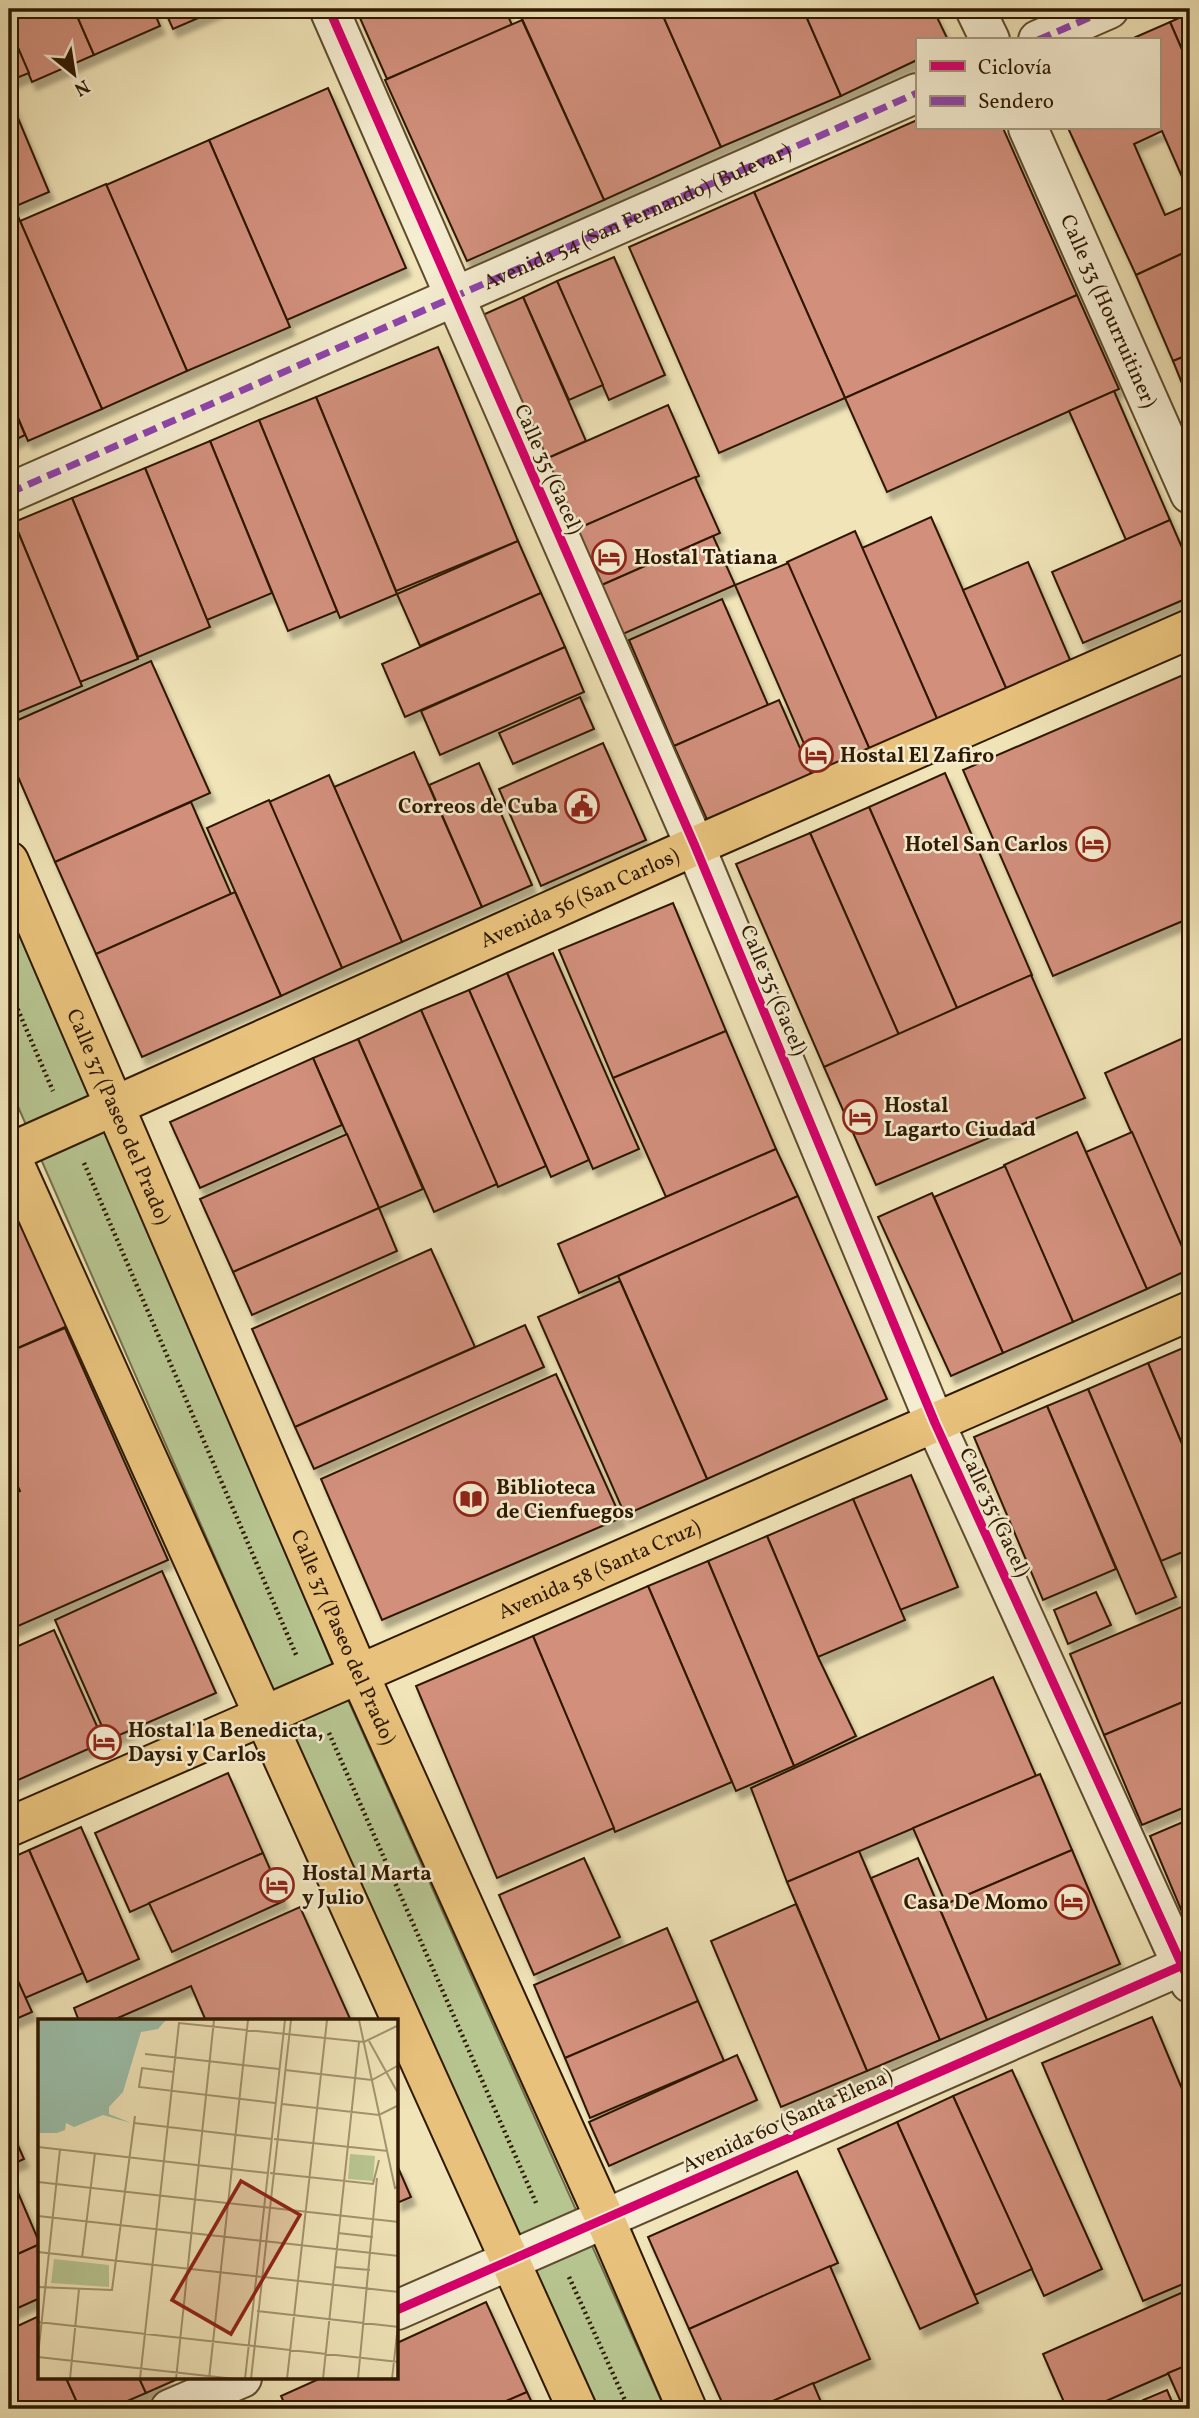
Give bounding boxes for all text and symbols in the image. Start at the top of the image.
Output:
north arrow [38,38,108,108]
legend [916,38,1160,130]
text: Ciclovía [978,54,1052,83]
text: N [69,72,94,102]
text: Sendero [978,88,1054,117]
street label: Avenida 54 (San Fernando) (Bulevar) [479,137,796,298]
street label: Calle 33 (Hourruitiner) [1052,210,1163,413]
street label: Calle 35 (Gacel) [506,400,589,539]
hotel icon: Hostal Tatiana [590,538,628,576]
place label: Hostal Tatiana [634,544,778,573]
hotel icon: Hostal El Zafiro [797,736,835,774]
place label: Hostal El Zafiro [840,742,994,771]
public building icon: Correos de Cuba [563,787,601,825]
place label: Correos de Cuba [398,793,558,822]
hotel icon: Hotel San Carlos [1074,825,1112,863]
place label: Hotel San Carlos [905,831,1068,860]
street label: Avenida 56 (San Carlos) [476,842,684,956]
street label: Calle 35 (Gacel) [732,921,813,1061]
street label: Calle 37 (Paseo del Prado) [58,1005,177,1229]
place label: Hostal Lagarto Ciudad [884,1092,1036,1145]
hotel icon: Hostal Lagarto Ciudad [841,1098,879,1136]
street label: Calle 35 (Gacel) [951,1443,1036,1582]
place label: Biblioteca de Cienfuegos [496,1474,634,1527]
library icon: Biblioteca de Cienfuegos [452,1480,490,1518]
street label: Avenida 58 (Santa Cruz) [494,1513,706,1628]
street label: Calle 37 (Paseo del Prado) [283,1525,402,1750]
place label: Hostal la Benedicta, Daysi y Carlos [128,1717,324,1770]
hotel icon: Hostal la Benedicta, Daysi y Carlos [85,1723,123,1761]
place label: Hostal Marta y Julio [302,1860,432,1913]
hotel icon: Hostal Marta y Julio [258,1866,296,1904]
hotel icon: Casa De Momo [1053,1883,1091,1921]
place label: Casa De Momo [903,1889,1048,1918]
inset map [38,2019,399,2380]
street label: Avenida 60 (Santa Elena) [678,2062,898,2181]

